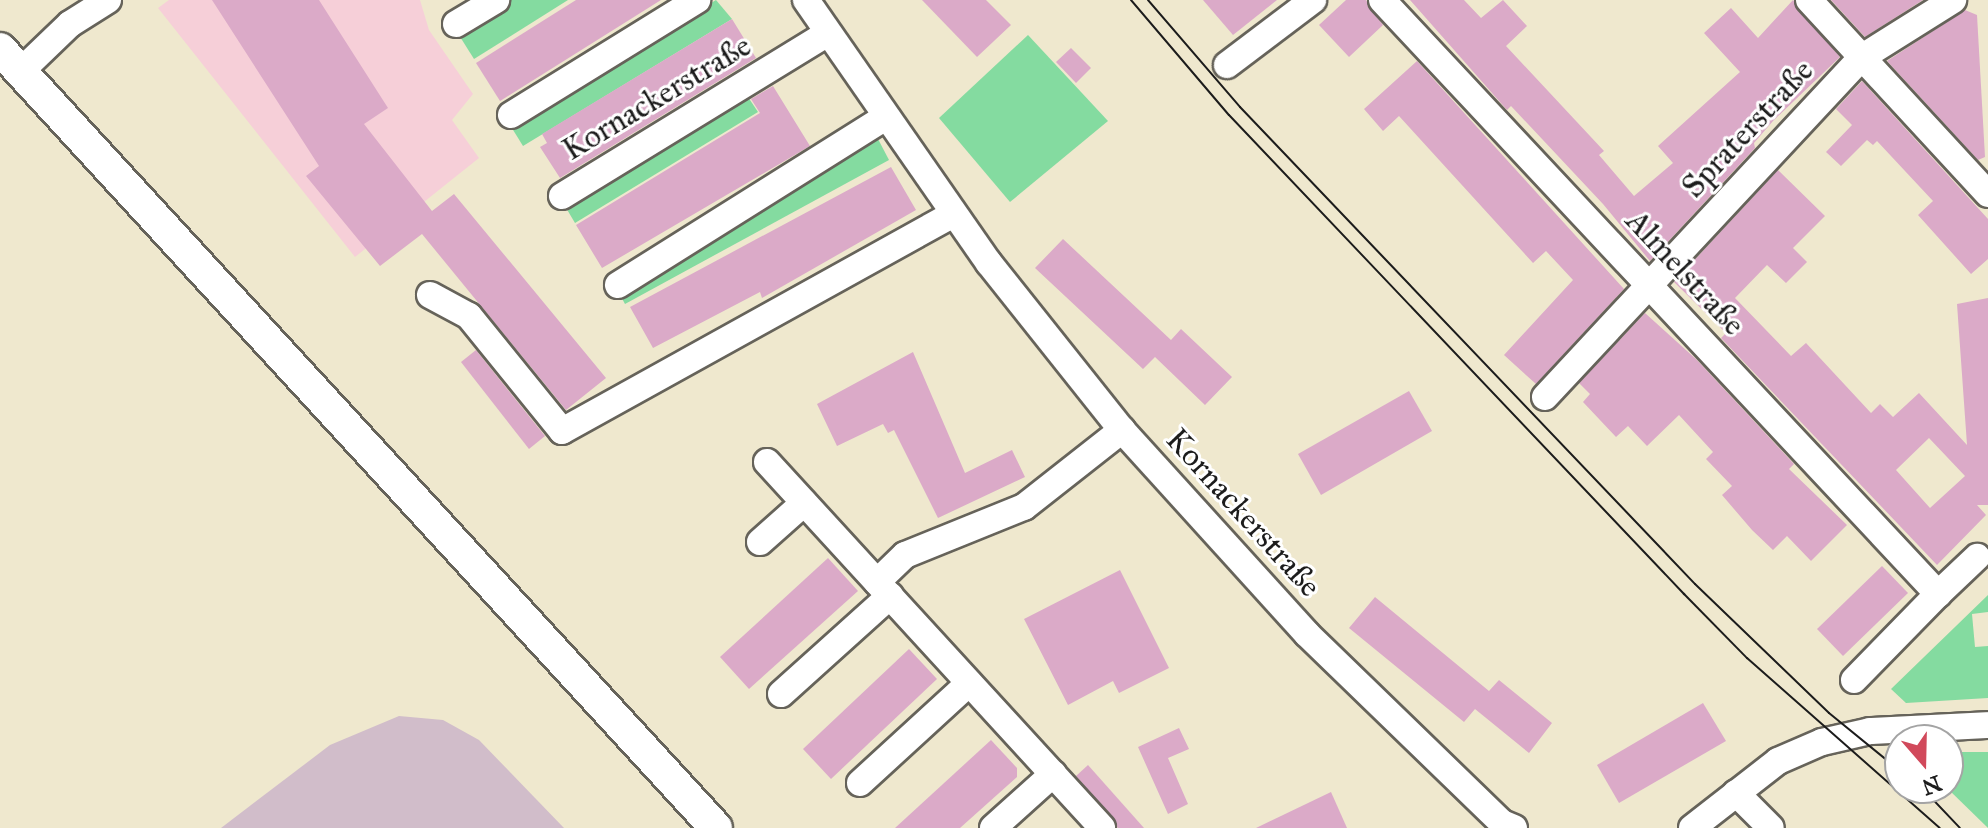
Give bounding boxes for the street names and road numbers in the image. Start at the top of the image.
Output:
street label: Kornackerstraße [556,27,758,169]
street label: Spraterstraße [1674,52,1822,206]
street label: Almelstraße [1617,202,1753,344]
street label: Kornackerstraße [1157,421,1329,605]

